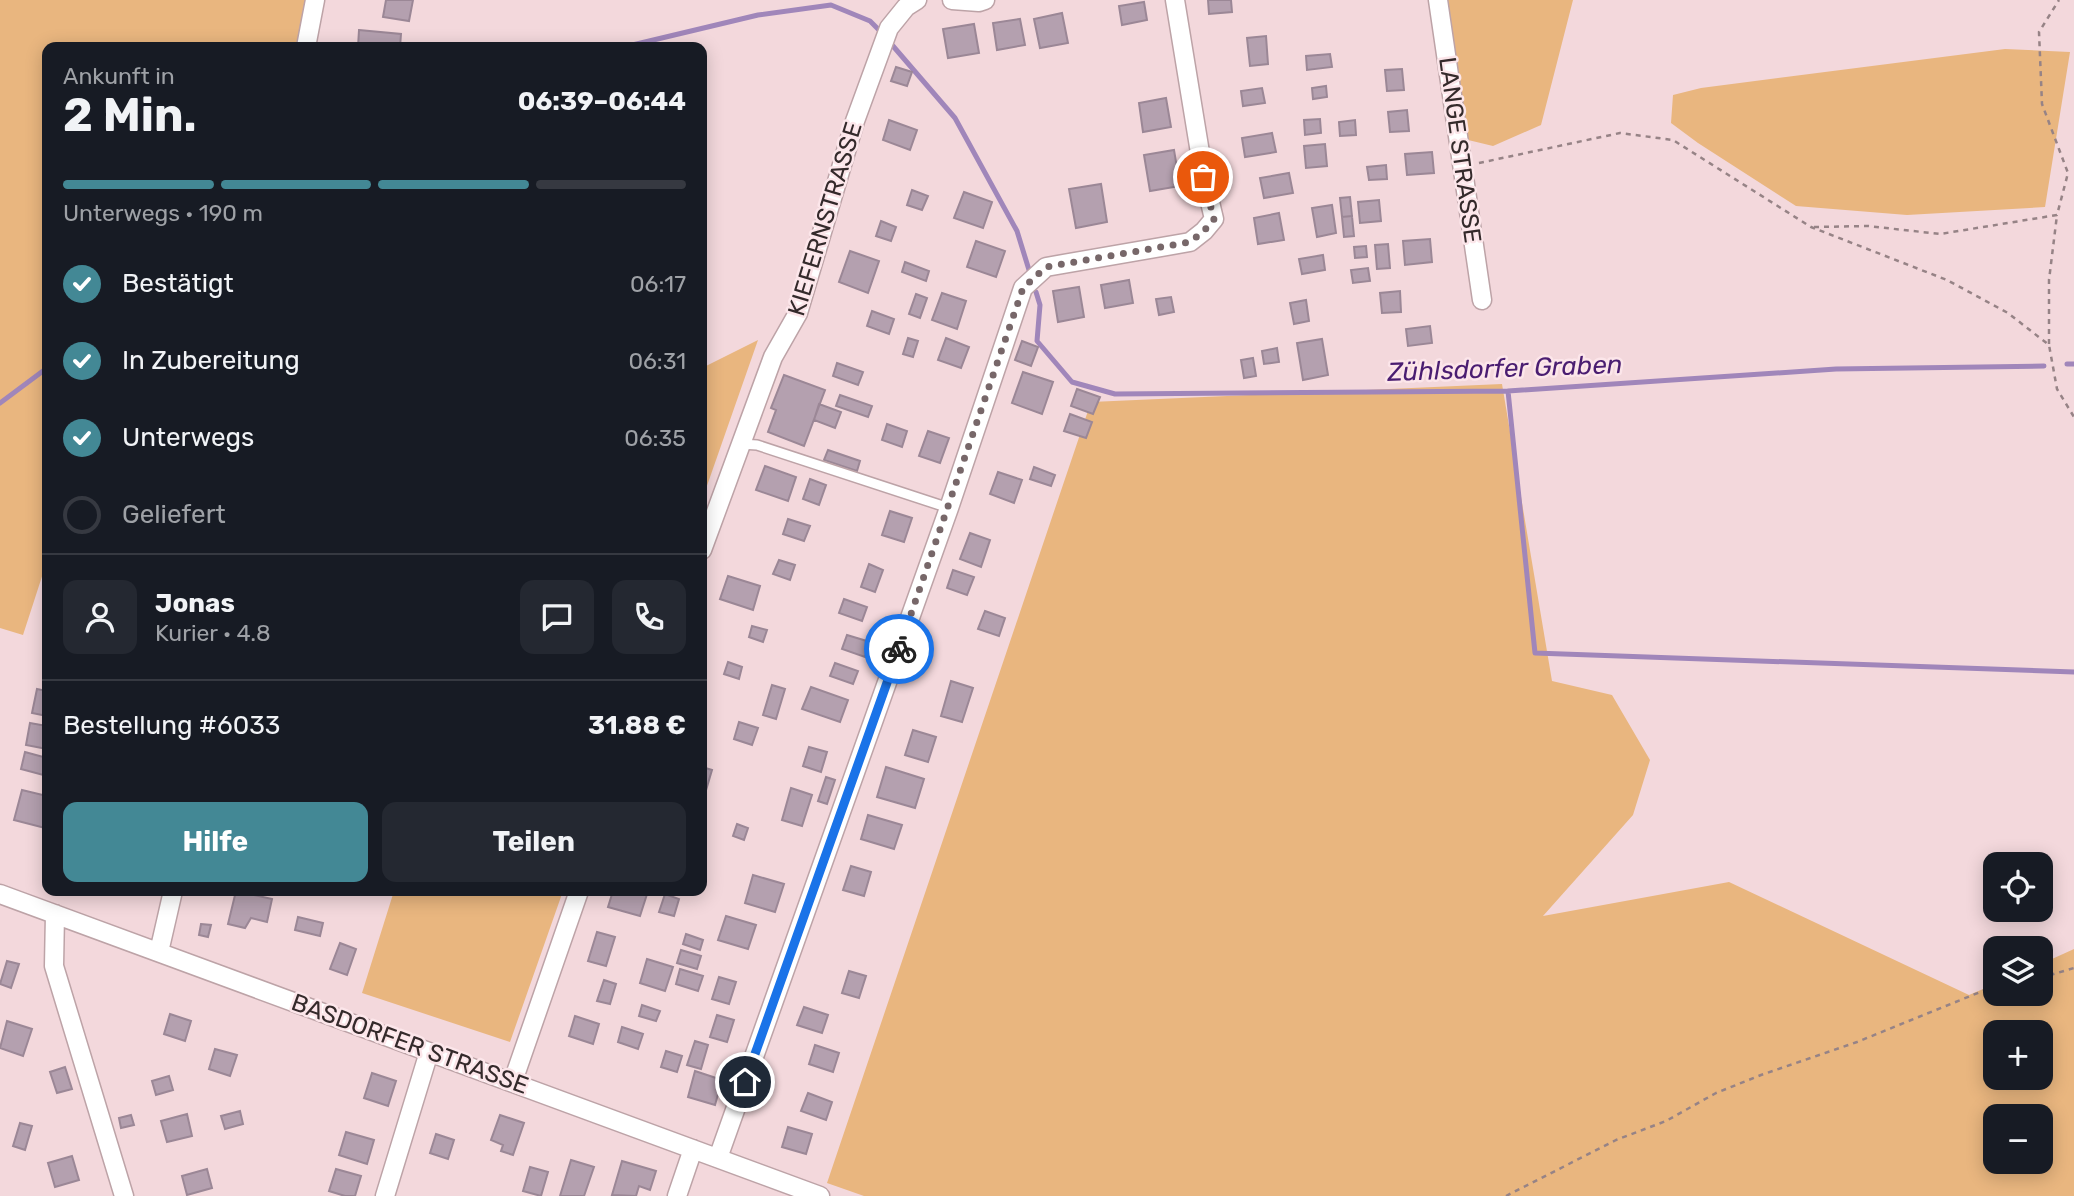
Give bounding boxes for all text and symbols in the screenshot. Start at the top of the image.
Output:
street label: LANGE STRASSE [1433,55,1487,245]
text: Ankunft in [63,62,175,90]
text: 06:39–06:44 [518,86,686,117]
text: 2 Min. [63,88,197,143]
street label: KIEFERNSTRASSE [782,119,868,319]
pin [1173,147,1233,207]
icon: bag [1184,158,1222,196]
text: Unterwegs · 190 m [63,199,263,227]
icon: check [63,265,101,303]
text: Bestätigt [122,268,234,299]
text: 06:17 [630,270,686,298]
icon: check [63,342,101,380]
text: In Zubereitung [122,345,300,376]
text: 06:31 [628,347,686,375]
water label: Zühlsdorfer Graben [1386,349,1623,388]
icon: check [63,419,101,457]
text: Unterwegs [122,422,254,453]
text: 06:35 [624,424,686,452]
text: Geliefert [122,499,226,530]
button: person [63,580,137,654]
button: chat [520,580,594,654]
button: phone [612,580,686,654]
text: Jonas [155,588,235,619]
courier [864,614,934,684]
text: Kurier · 4.8 [155,619,271,647]
icon: bike [880,630,918,668]
text: Bestellung #6033 [63,710,280,741]
text: 31.88 € [588,710,686,741]
button: Hilfe [63,802,368,882]
button: Teilen [382,802,686,882]
map controls [1983,852,2053,1174]
button: locate [1983,852,2053,922]
button: layers [1983,936,2053,1006]
street label: BASDORFER STRASSE [288,988,532,1100]
button: + [1983,1020,2053,1090]
pin [715,1052,775,1112]
icon: home [726,1063,764,1101]
button: − [1983,1104,2053,1174]

